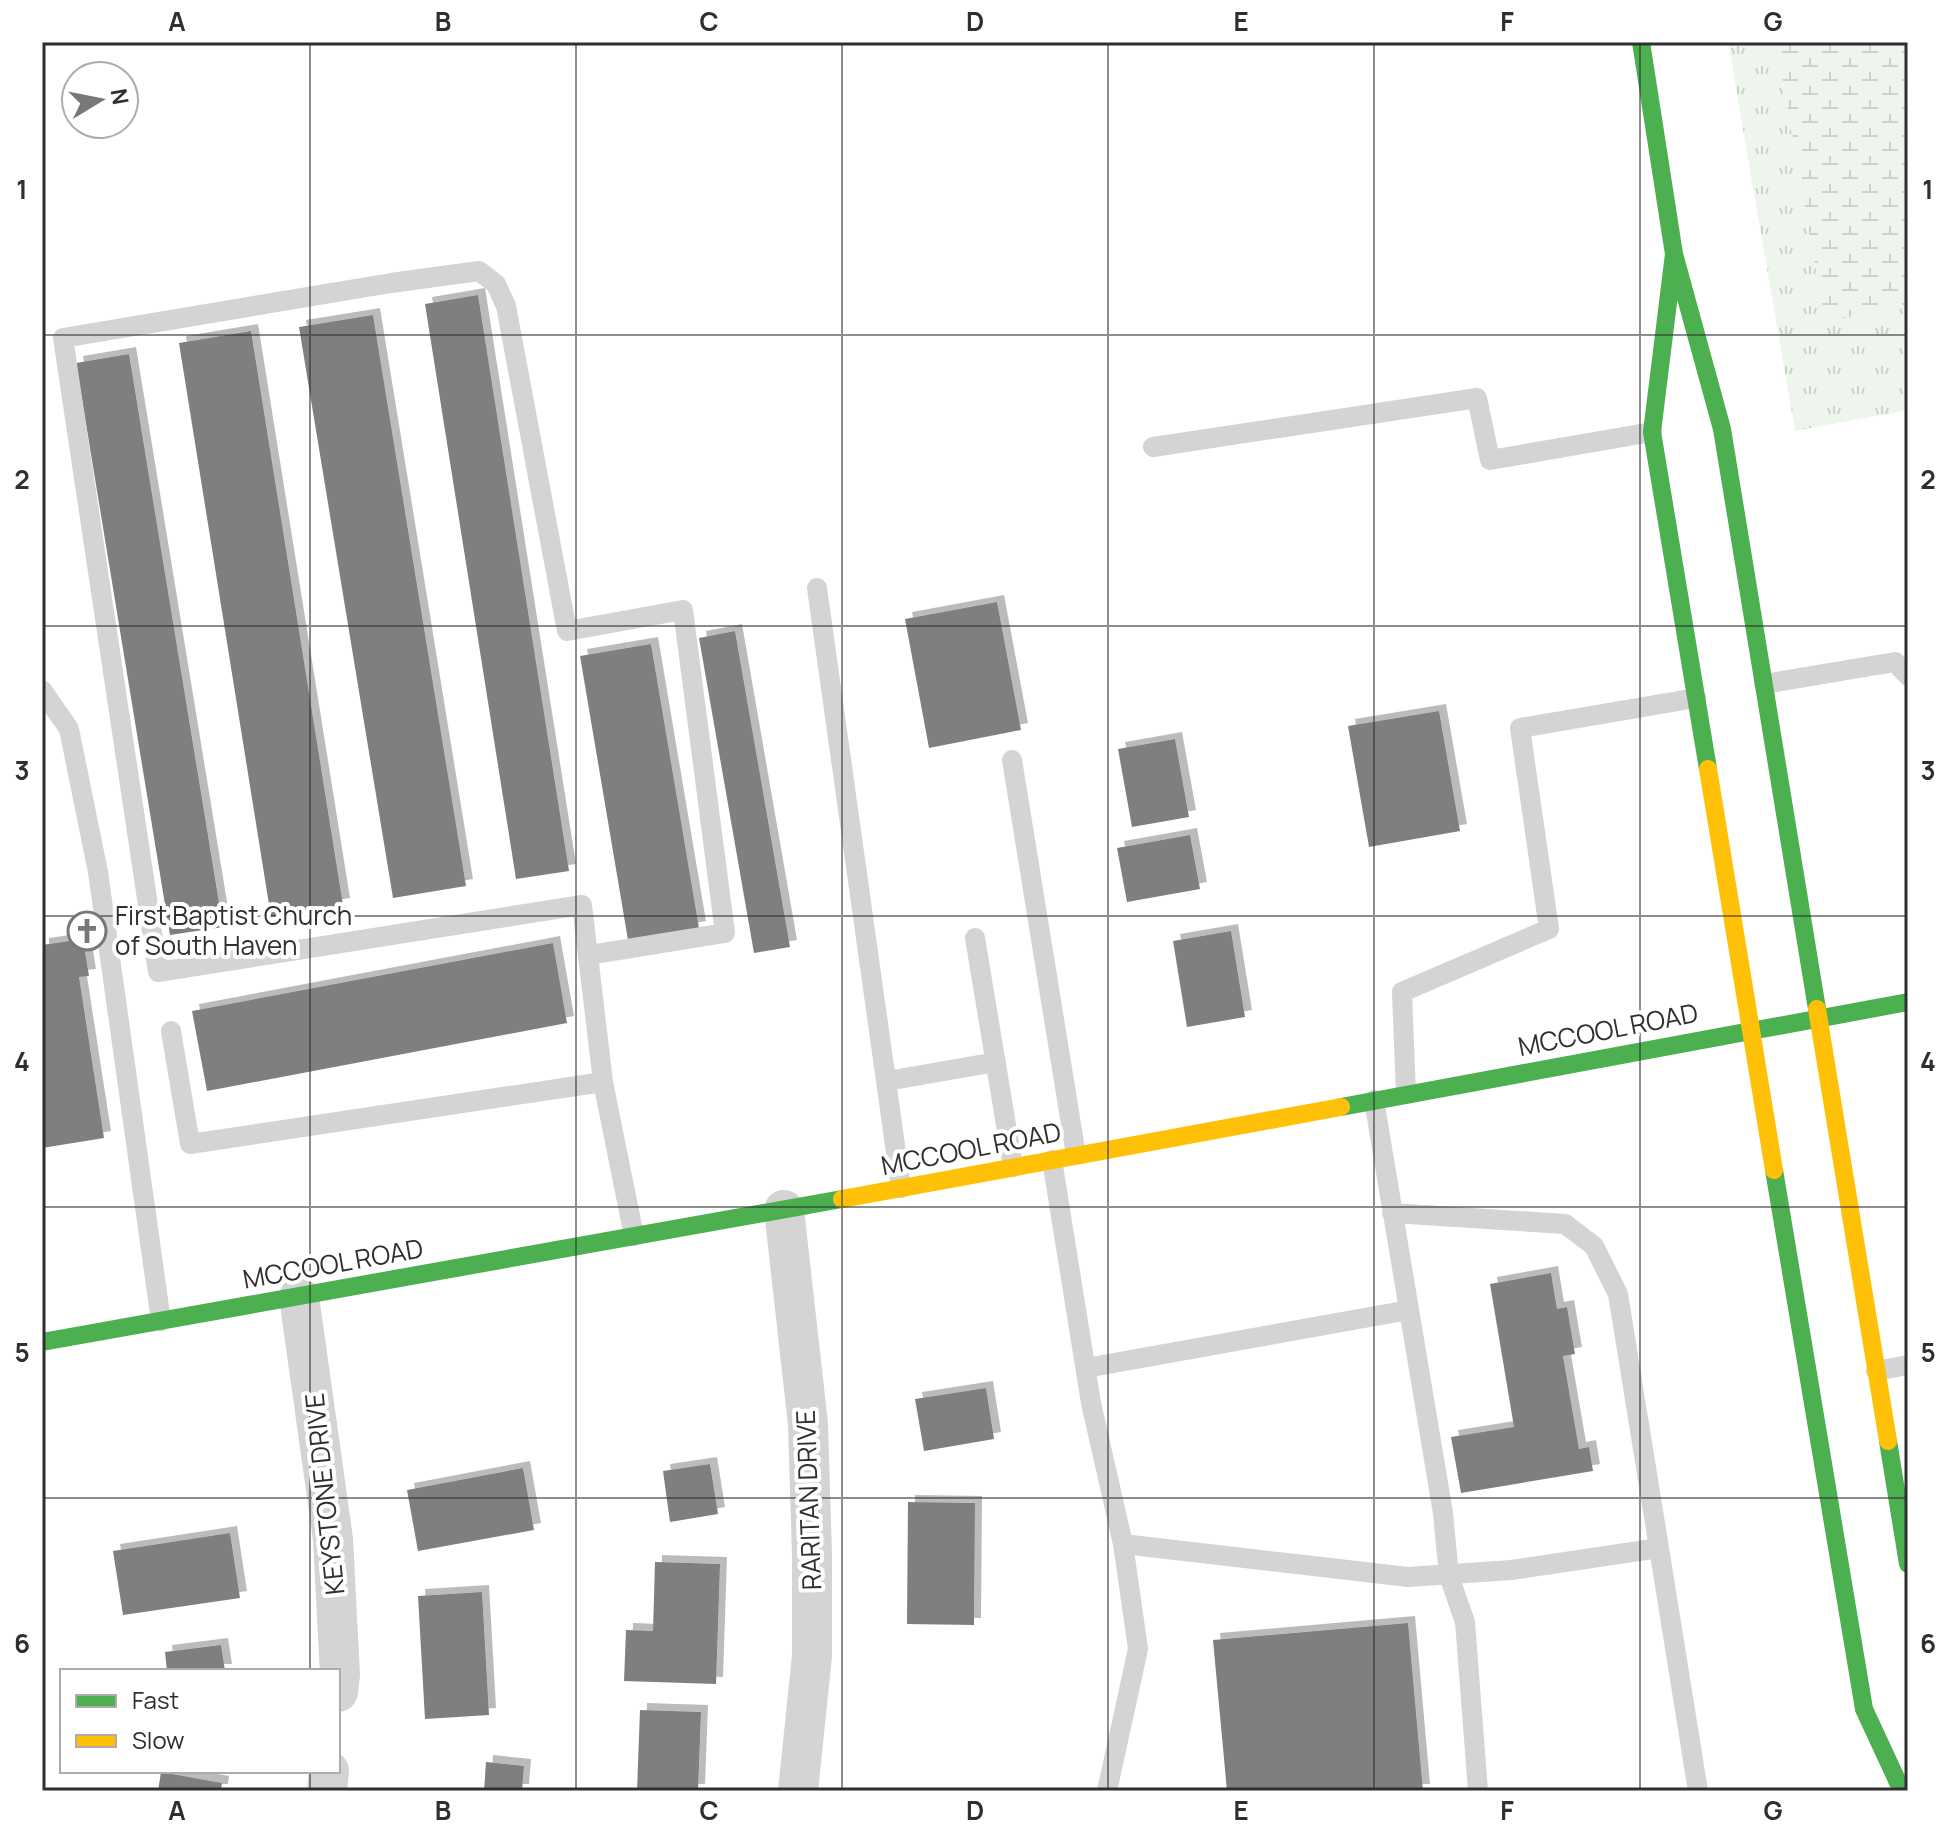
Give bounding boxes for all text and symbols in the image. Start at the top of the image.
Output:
text: A [168,3,186,39]
text: B [435,3,451,39]
text: C [699,3,719,39]
text: D [966,3,984,39]
text: E [1233,3,1249,39]
text: F [1500,3,1514,39]
text: G [1763,3,1783,39]
north arrow [60,60,140,140]
text: N [104,86,136,107]
text: 1 [16,171,28,207]
text: 1 [1922,171,1934,207]
text: 2 [14,461,30,497]
text: 2 [1920,461,1936,497]
text: 3 [14,752,30,788]
text: 3 [1920,752,1936,788]
place label: First Baptist Church of South Haven [115,897,352,963]
church icon: First Baptist Church of South Haven [66,910,108,952]
street label: MCCOOL ROAD [1515,994,1701,1064]
text: 4 [14,1043,30,1079]
text: 4 [1920,1043,1936,1079]
street label: MCCOOL ROAD [878,1113,1064,1183]
street label: MCCOOL ROAD [240,1229,426,1297]
text: 5 [14,1334,30,1370]
text: 5 [1920,1334,1936,1370]
street label: KEYSTONE DRIVE [296,1392,352,1597]
street label: RARITAN DRIVE [787,1409,829,1591]
text: 6 [14,1625,30,1661]
text: 6 [1920,1625,1936,1661]
legend [60,1669,340,1773]
text: Fast [132,1683,179,1716]
text: Slow [132,1723,185,1756]
text: A [168,1792,186,1828]
text: B [435,1792,451,1828]
text: C [699,1792,719,1828]
text: D [966,1792,984,1828]
text: E [1233,1792,1249,1828]
text: F [1500,1792,1514,1828]
text: G [1763,1792,1783,1828]

